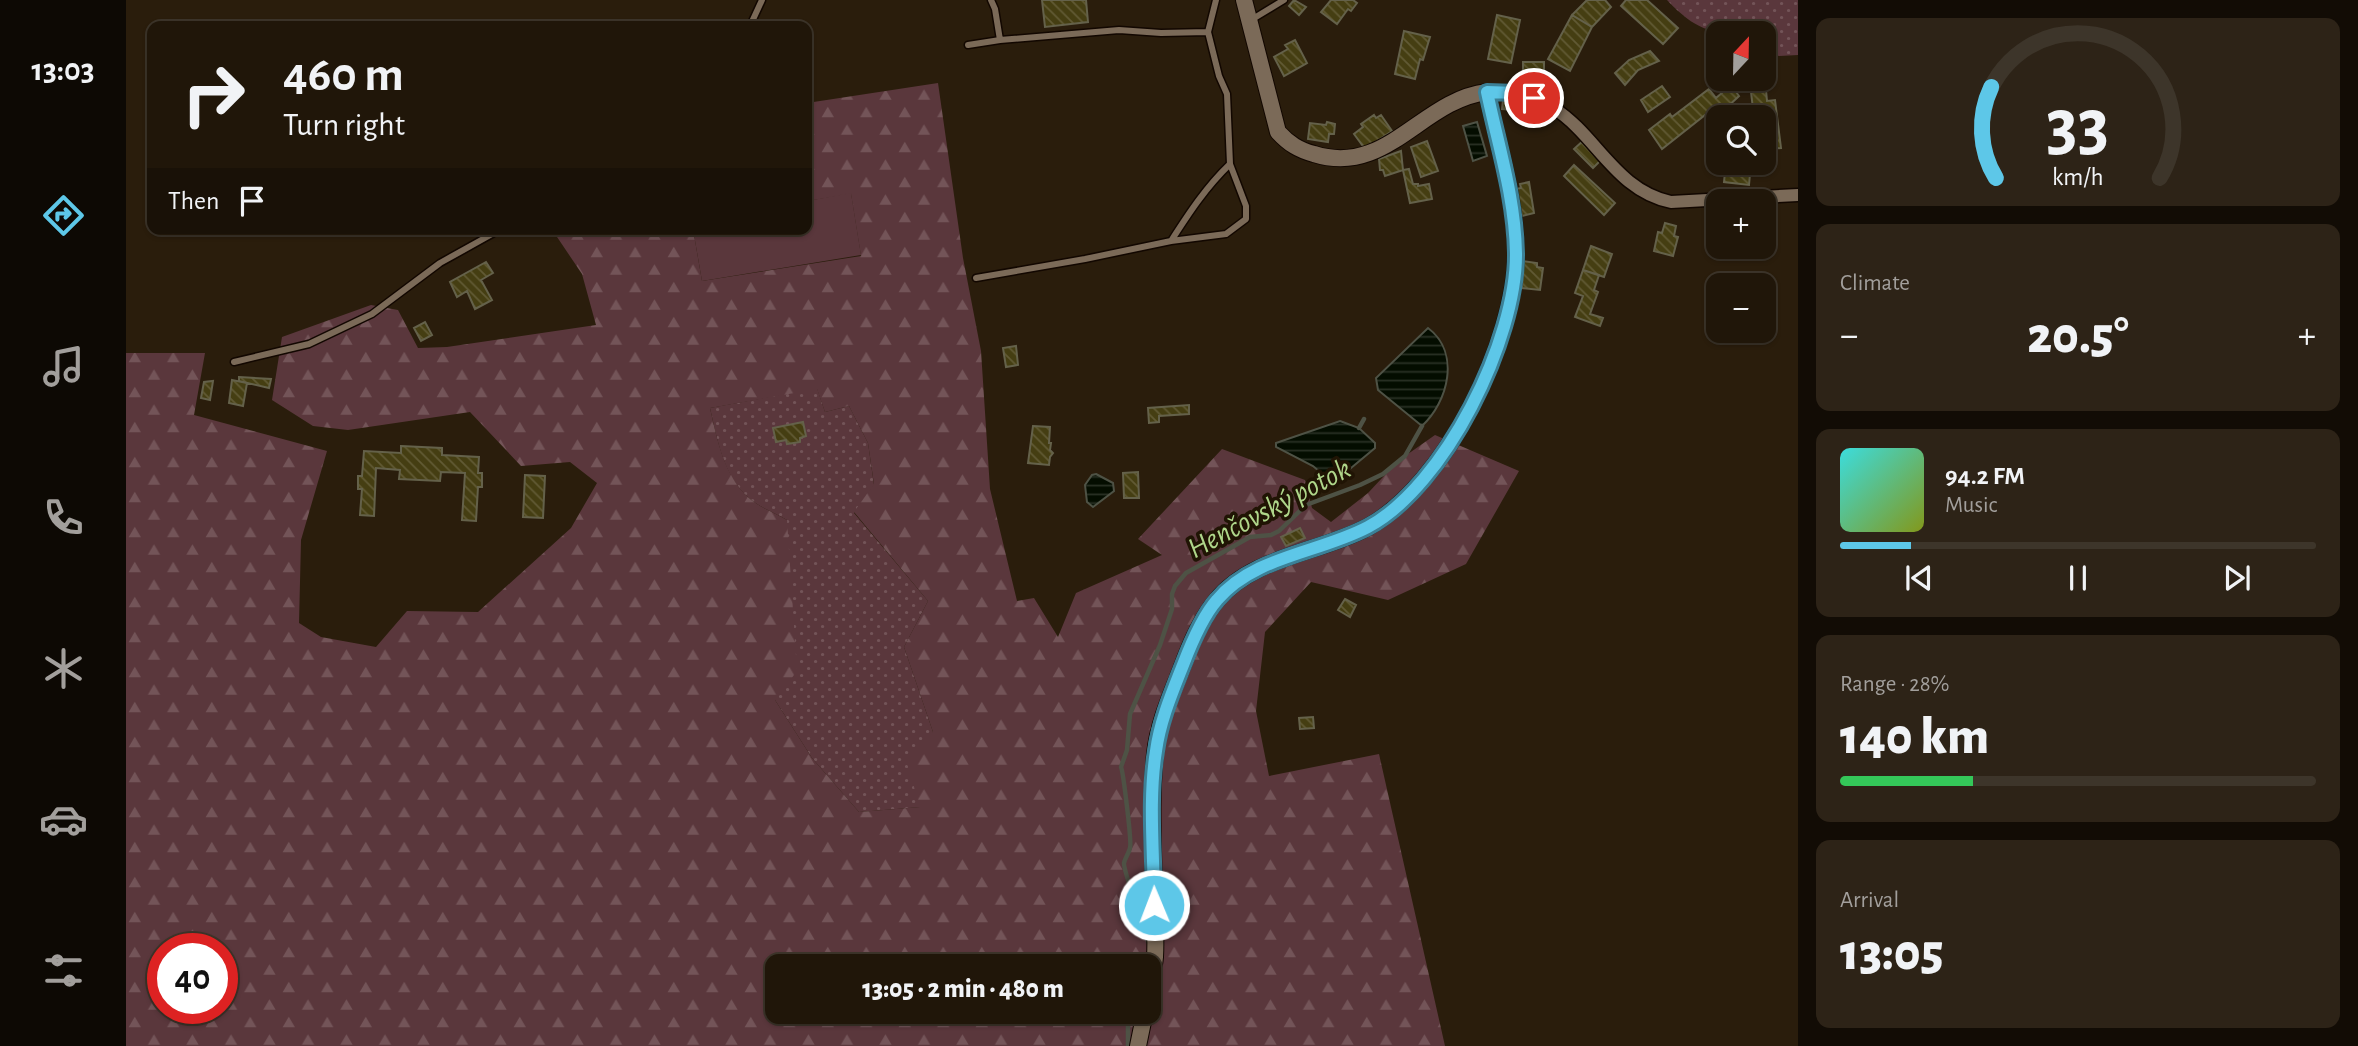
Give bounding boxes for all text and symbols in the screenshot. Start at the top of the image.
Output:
north arrow [1706,21,1776,91]
map controls [1706,21,1776,343]
icon: right [168,49,259,140]
text: 460 m [283,51,404,100]
text: 13:03 [31,54,95,86]
pin [1504,68,1564,128]
icon: arrive [1515,79,1553,117]
text: 33 [2047,90,2109,163]
button: search [1706,105,1776,175]
text: Turn right [283,109,405,141]
text: km/h [2052,165,2104,190]
icon: arrive [233,182,271,220]
text: Then [168,188,219,214]
button: + [1706,189,1776,259]
icon: directions [39,191,88,240]
text: Climate [1840,272,1910,295]
button: − [1706,273,1776,343]
text: 20.5° [2027,310,2129,362]
text: − [1840,317,1858,355]
text: + [2298,317,2316,355]
icon: music [39,342,88,391]
water label: Henčovský potok [1183,453,1356,564]
text: 94.2 FM [1945,463,2025,489]
icon: phone [39,493,88,542]
text: Music [1945,494,1997,517]
icon: previous [1900,559,1938,597]
icon: pause [2059,559,2097,597]
icon: next [2218,559,2256,597]
icon: climate [39,644,88,693]
text: Range · 28% [1840,673,1950,696]
text: 140 km [1840,711,1989,763]
icon: car [39,795,88,844]
position arrow [1117,868,1191,942]
text: Arrival [1840,889,1899,912]
text: 13:05 [1840,927,1944,979]
speed limit sign: 40 [147,933,238,1024]
icon: filters [39,946,88,995]
text: 13:05 · 2 min · 480 m [862,976,1064,1002]

